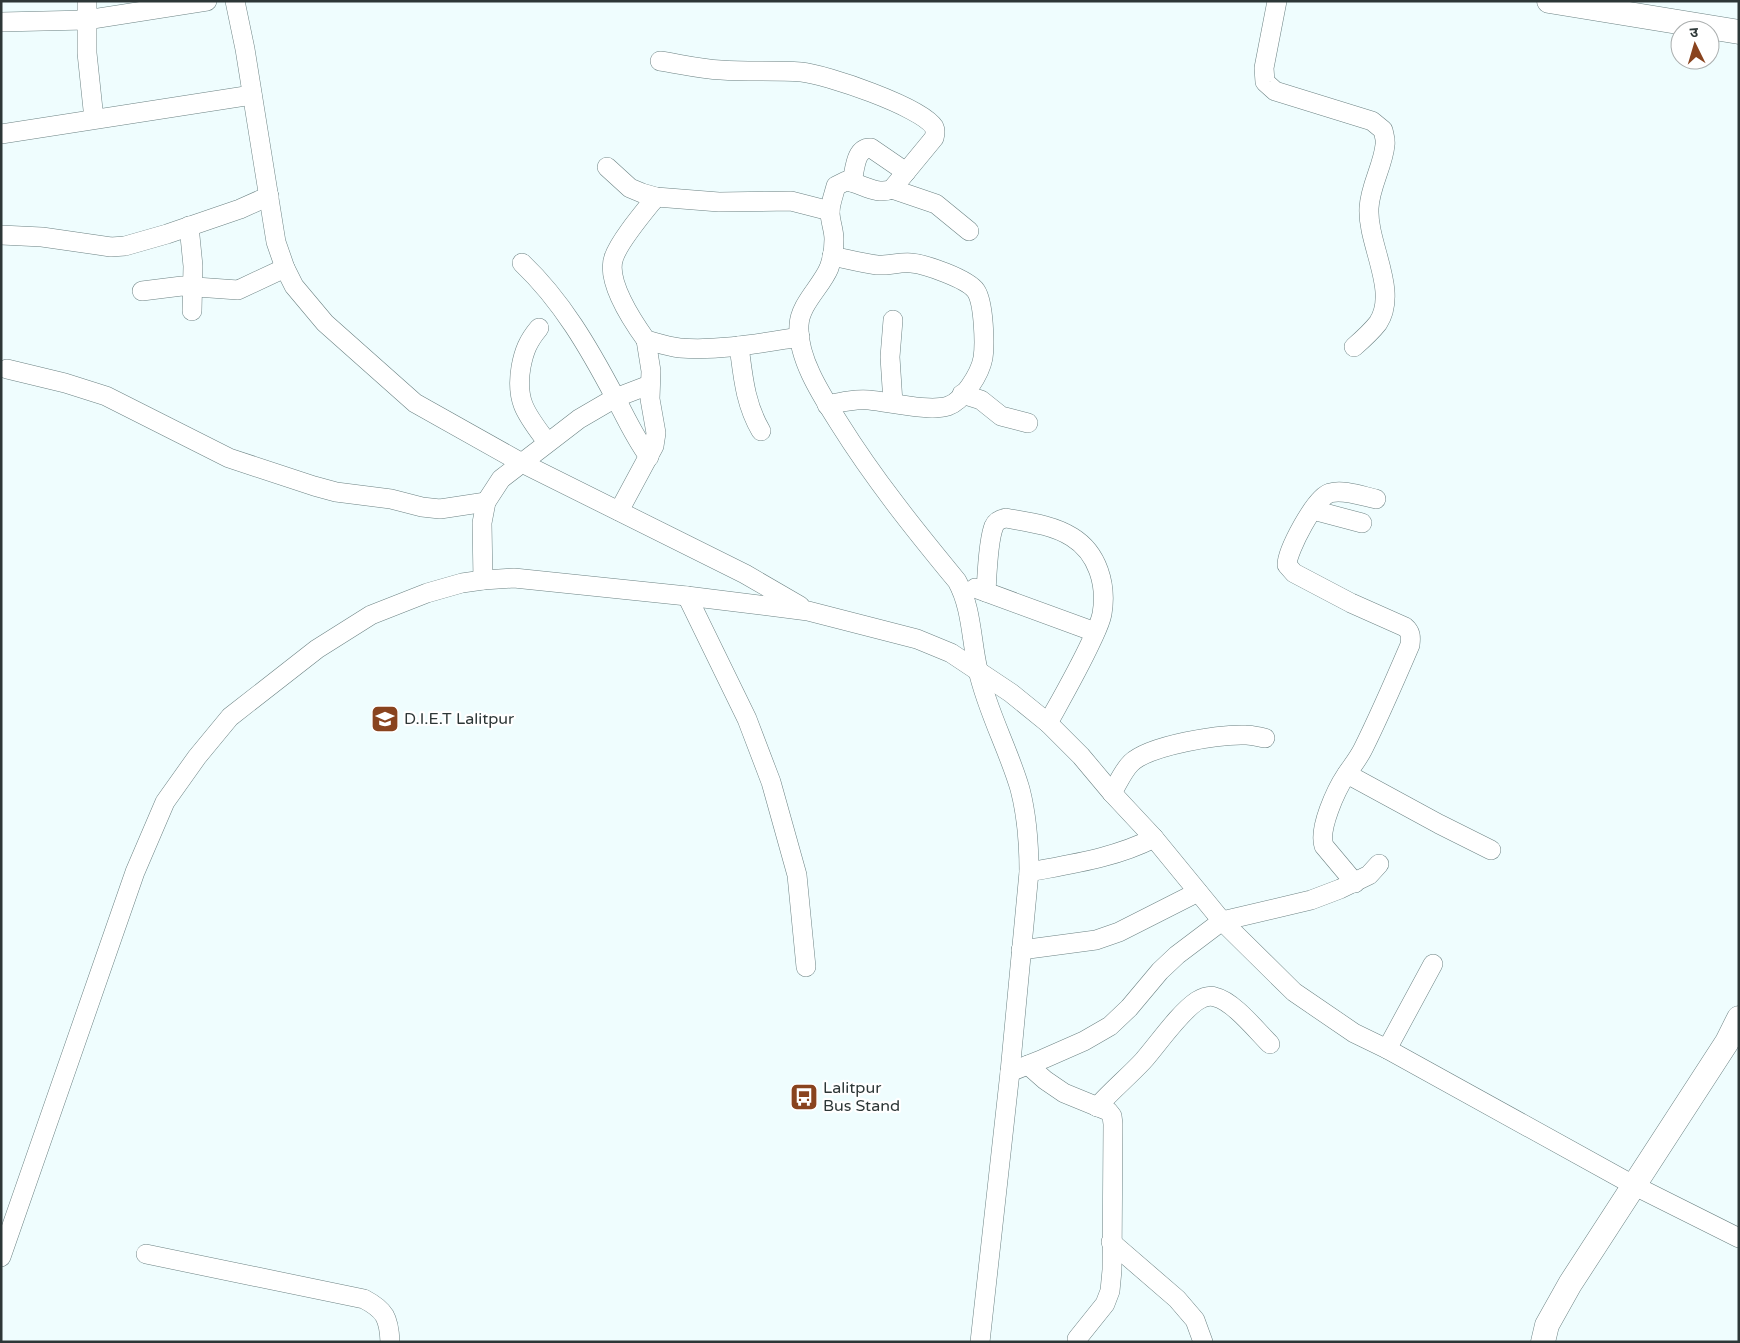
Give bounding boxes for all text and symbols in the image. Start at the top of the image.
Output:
north arrow [1670,20,1720,70]
text: उ [1689,24,1700,41]
school or university icon: D.I.E.T Lalitpur [370,704,400,734]
place label: D.I.E.T Lalitpur [404,709,515,729]
place label: Lalitpur Bus Stand [823,1078,900,1116]
bus stop icon: Lalitpur Bus Stand [789,1082,819,1112]

